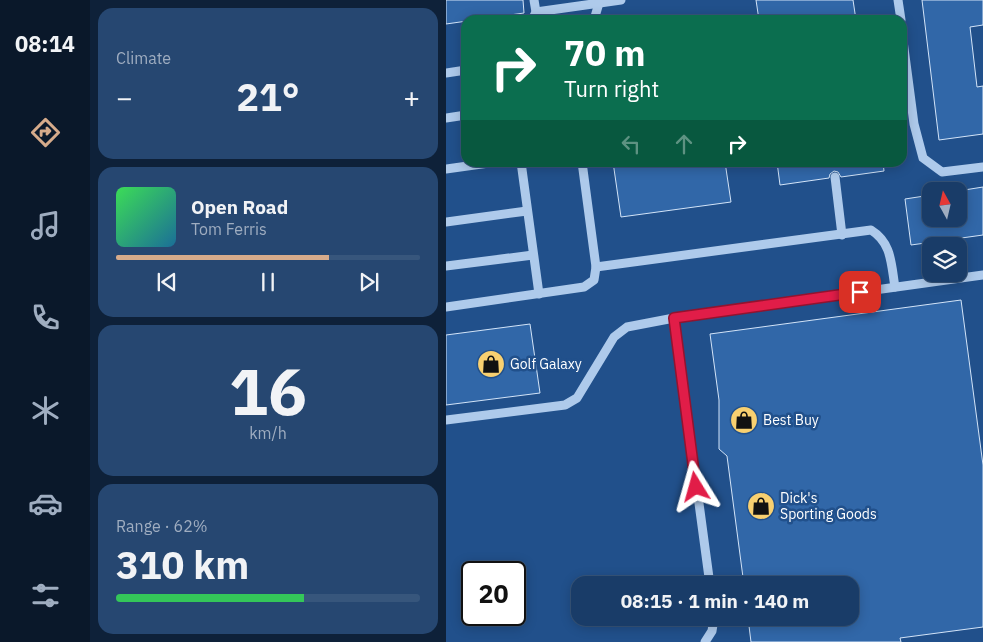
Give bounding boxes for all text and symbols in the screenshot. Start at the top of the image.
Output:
text: 08:14 [15,29,75,58]
text: 70 m [564,30,646,76]
icon: right [481,35,546,100]
text: Climate [116,48,171,68]
text: 21° [236,72,300,121]
text: Turn right [564,74,659,103]
text: − [116,79,133,116]
text: + [403,79,420,116]
icon: directions [28,115,63,150]
icon: left [617,130,645,158]
icon: ahead [670,130,698,158]
icon: right [723,130,751,158]
north arrow [922,182,967,228]
map controls [922,182,967,282]
text: Open Road [191,195,288,219]
icon: music [28,208,63,243]
text: Tom Ferris [191,219,267,239]
button: layers [922,237,967,282]
icon: previous [153,268,181,296]
icon: pause [254,268,282,296]
icon: next [355,268,383,296]
pin [839,271,881,313]
icon: arrive [846,278,874,306]
icon: phone [28,300,63,335]
text: 16 [229,348,307,433]
shop icon: Golf Galaxy [476,349,506,379]
place label: Golf Galaxy [510,355,582,373]
icon: climate [28,393,63,428]
shop icon: Best Buy [729,405,759,435]
place label: Best Buy [763,411,819,429]
text: km/h [249,423,287,443]
position arrow [669,460,721,512]
icon: car [28,486,63,521]
place label: Dick's Sporting Goods [780,489,877,523]
shop icon: Dick's Sporting Goods [746,491,776,521]
text: Range · 62% [116,516,208,536]
text: 310 km [116,540,249,589]
speed limit sign: 20 [461,561,526,626]
icon: filters [28,578,63,613]
text: 08:15 · 1 min · 140 m [621,589,809,613]

